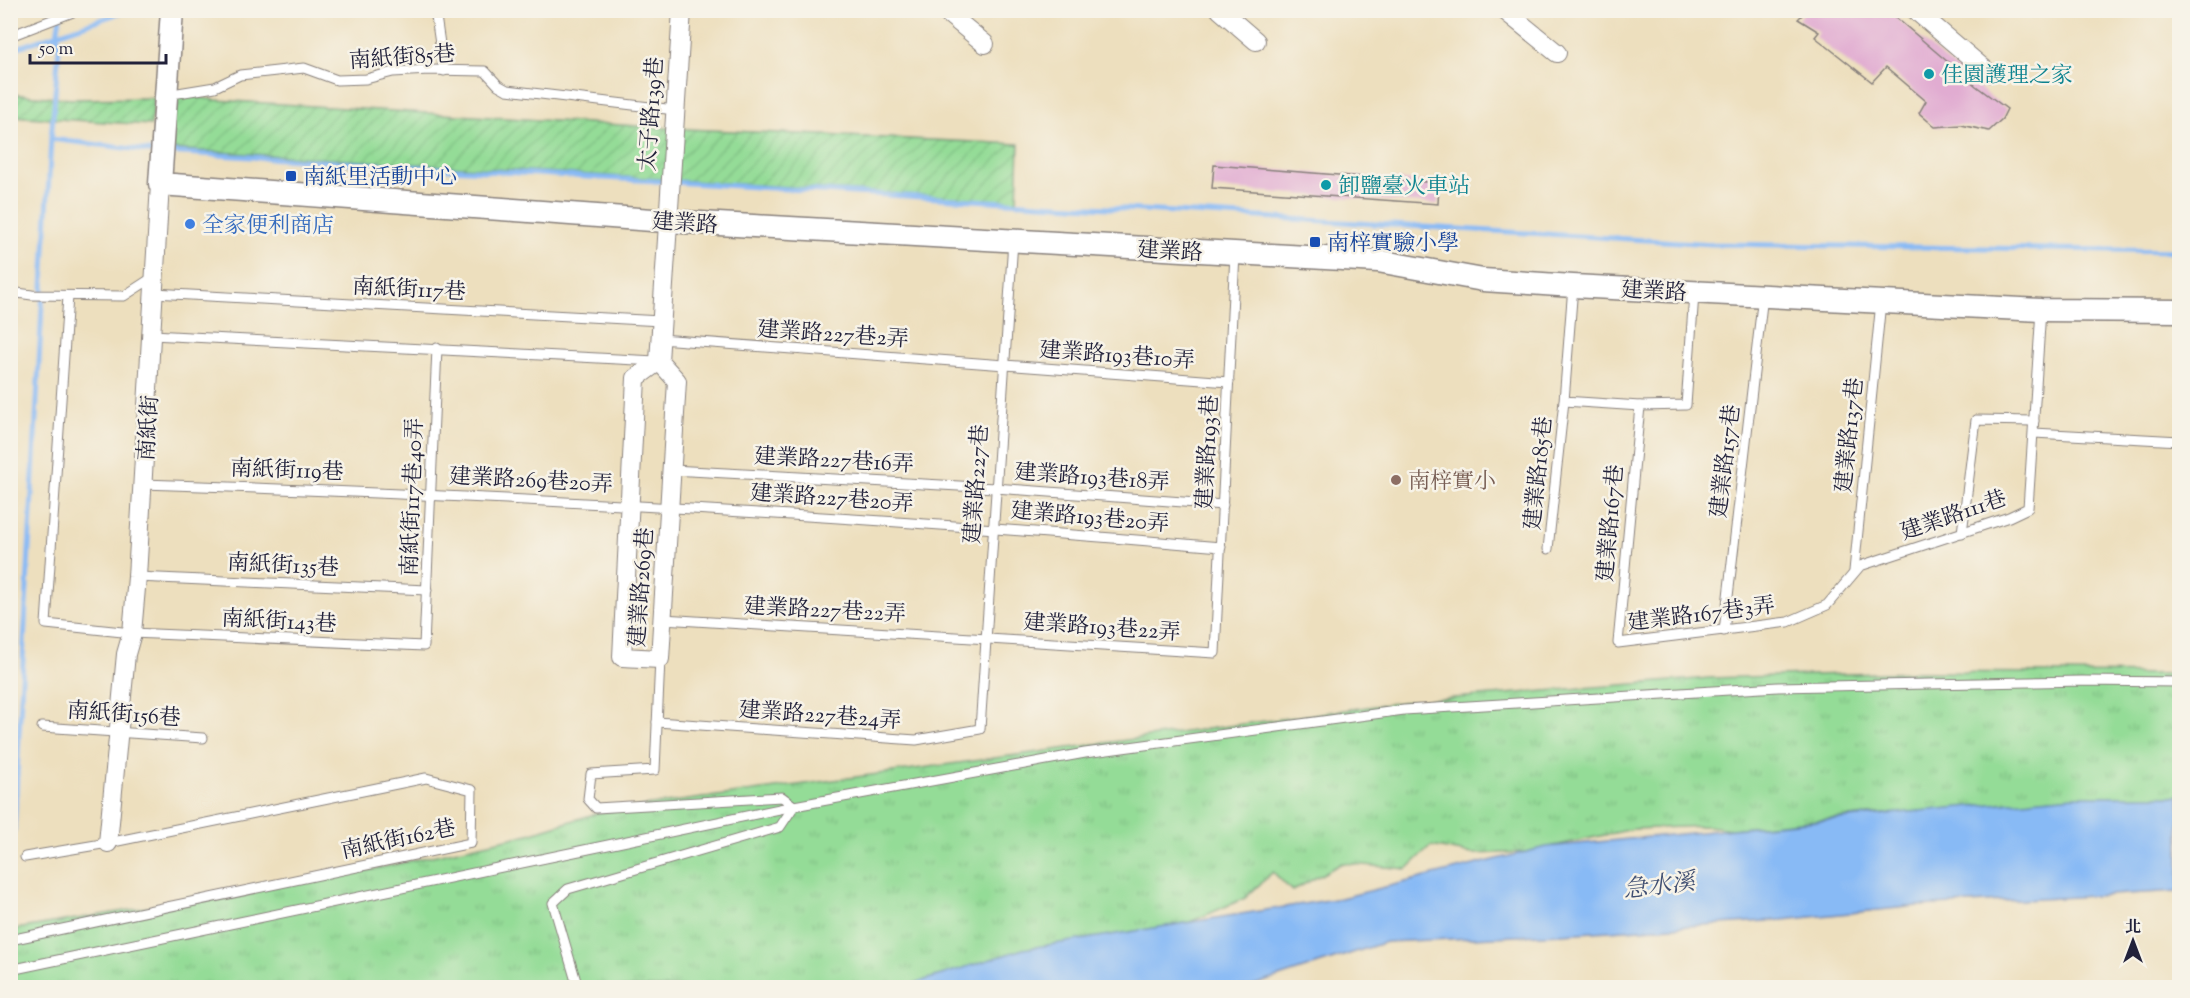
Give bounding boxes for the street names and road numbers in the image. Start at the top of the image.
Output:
street label: 南紙街85巷 [348,39,456,79]
street label: 太子路139巷 [633,56,673,173]
street label: 建業路 [651,207,719,243]
street label: 建業路 [1136,235,1204,271]
street label: 南紙街117巷 [351,272,467,310]
street label: 建業路 [1620,275,1688,311]
street label: 建業路227巷2弄 [756,315,910,357]
street label: 建業路193巷10弄 [1038,336,1196,378]
street label: 建業路137巷 [1829,376,1873,494]
street label: 南紙街 [132,394,168,462]
street label: 建業路193巷 [1190,394,1228,510]
street label: 建業路157巷 [1704,403,1750,520]
street label: 建業路185巷 [1518,415,1562,532]
street label: 南紙街117巷40弄 [395,417,433,577]
street label: 建業路227巷 [958,423,998,545]
street label: 建業路227巷16弄 [753,442,915,482]
street label: 南紙街119巷 [230,454,344,490]
street label: 建業路193巷18弄 [1013,458,1170,500]
street label: 建業路269巷20弄 [448,462,613,502]
street label: 建業路167巷 [1591,463,1633,583]
street label: 建業路227巷20弄 [749,478,914,522]
street label: 建業路111巷 [1897,484,2011,550]
street label: 建業路193巷20弄 [1009,496,1170,542]
street label: 建業路269巷 [623,526,663,648]
street label: 南紙街135巷 [226,548,340,586]
street label: 建業路167巷3弄 [1626,591,1777,641]
street label: 建業路227巷22弄 [743,592,907,632]
street label: 南紙街143巷 [220,604,337,642]
street label: 建業路193巷22弄 [1022,608,1181,650]
street label: 建業路227巷24弄 [737,695,902,739]
street label: 南紙街156巷 [66,696,182,736]
street label: 南紙街162巷 [338,813,459,869]

